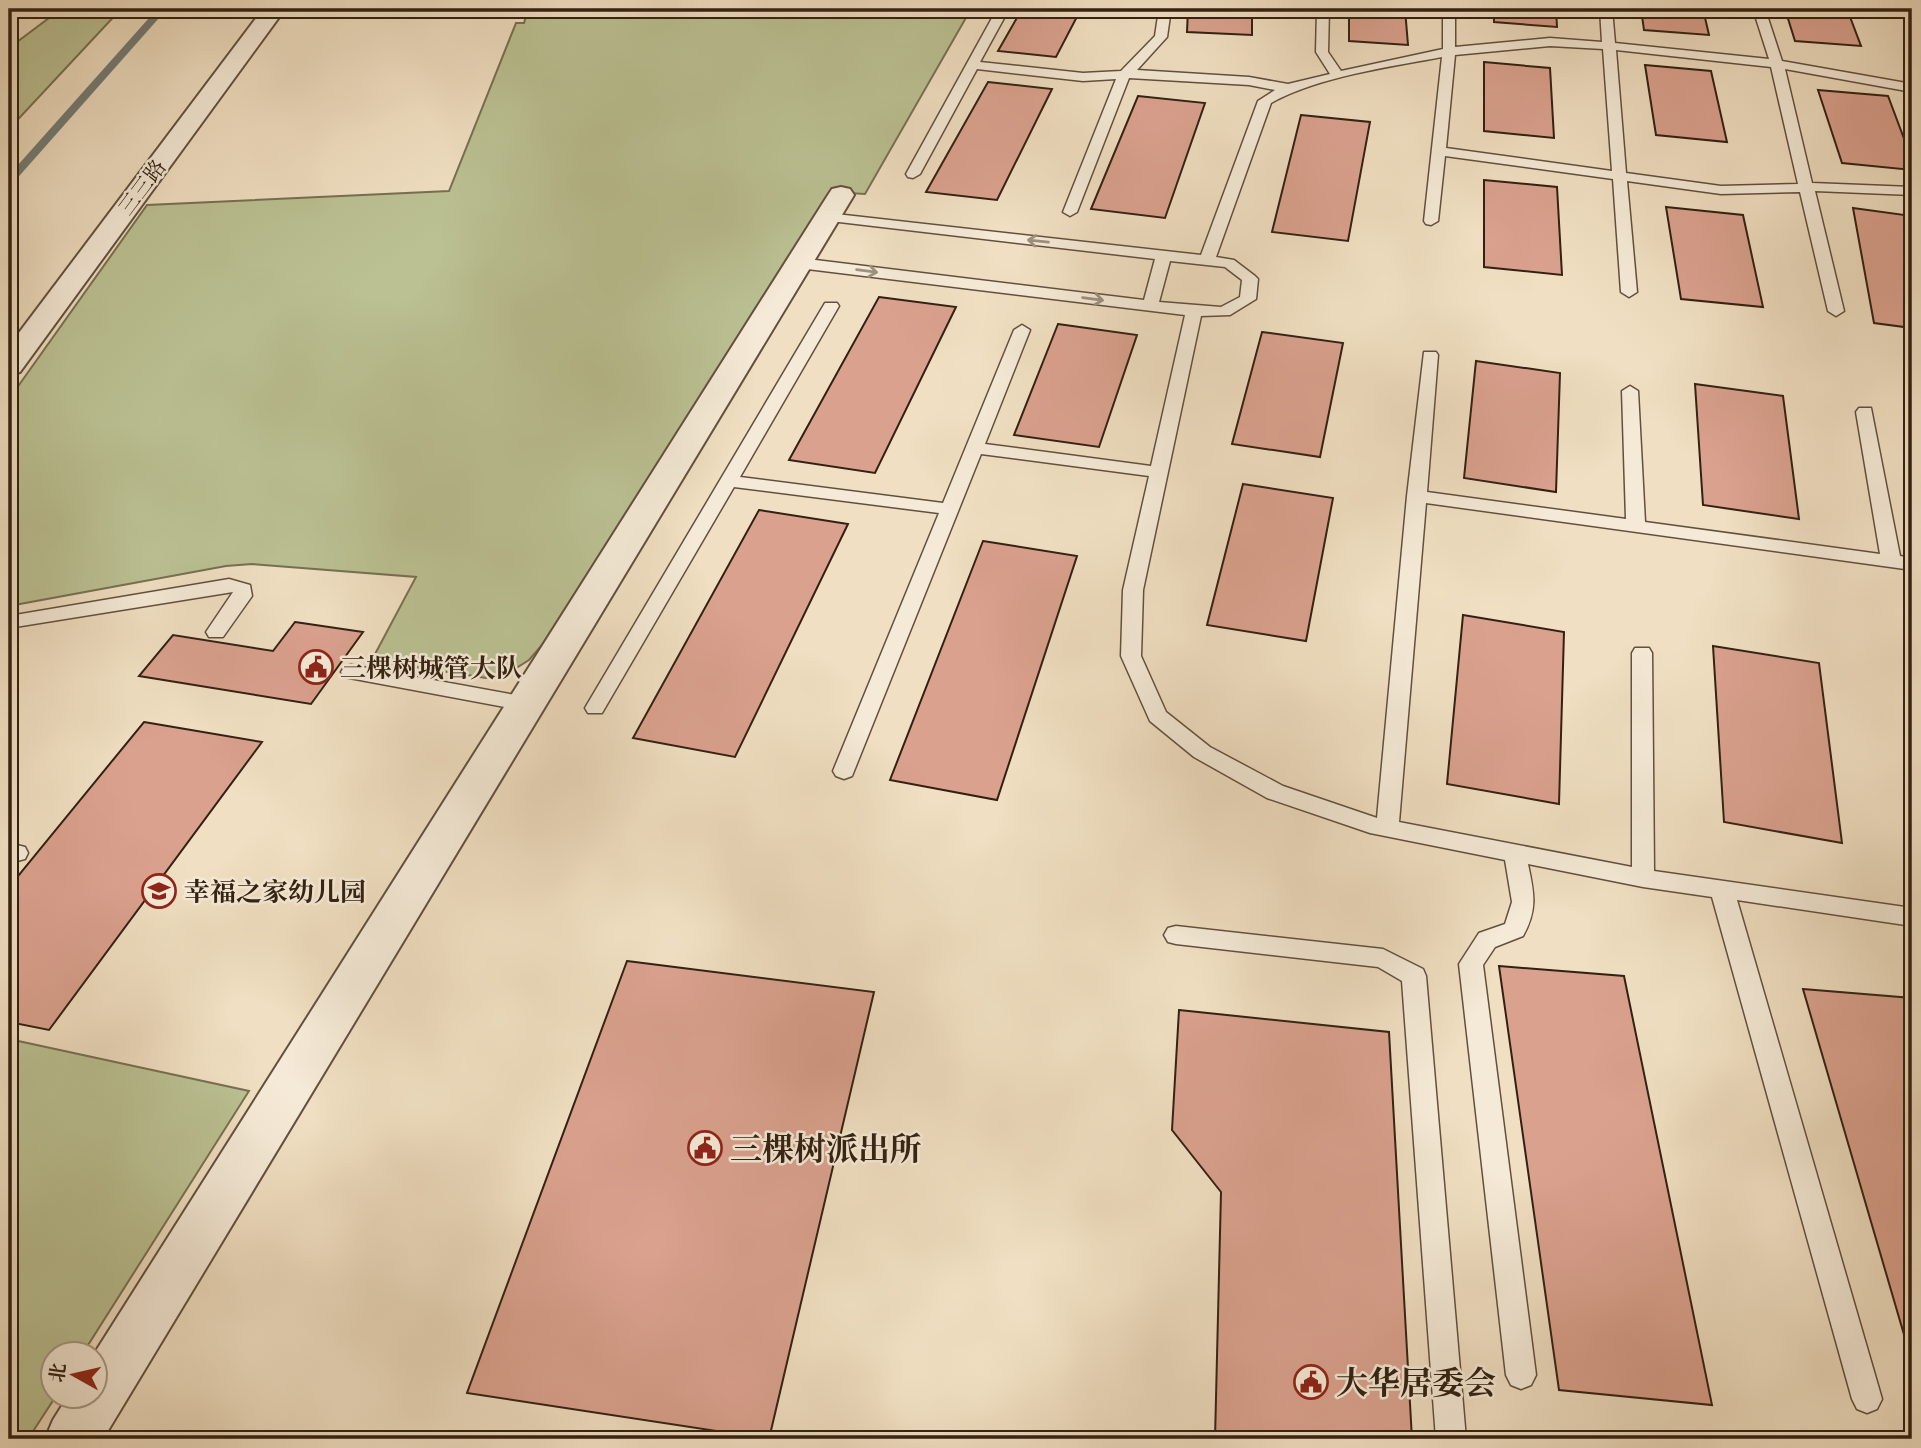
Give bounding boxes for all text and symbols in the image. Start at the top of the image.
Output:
street label: 三三路 [111,153,173,221]
one-way arrow [1027,234,1050,247]
one-way arrow [855,265,878,278]
one-way arrow [1081,292,1104,305]
public building icon: 三棵树城管大队 [297,648,335,686]
place label: 三棵树城管大队 [340,648,522,687]
school or university icon: 幸福之家幼儿园 [140,872,178,910]
place label: 幸福之家幼儿园 [184,872,366,911]
place label: 三棵树派出所 [730,1125,922,1172]
public building icon: 三棵树派出所 [686,1129,724,1167]
north arrow [38,1340,108,1410]
place label: 大华居委会 [1336,1359,1496,1406]
text: 北 [42,1361,72,1384]
public building icon: 大华居委会 [1292,1363,1330,1401]

